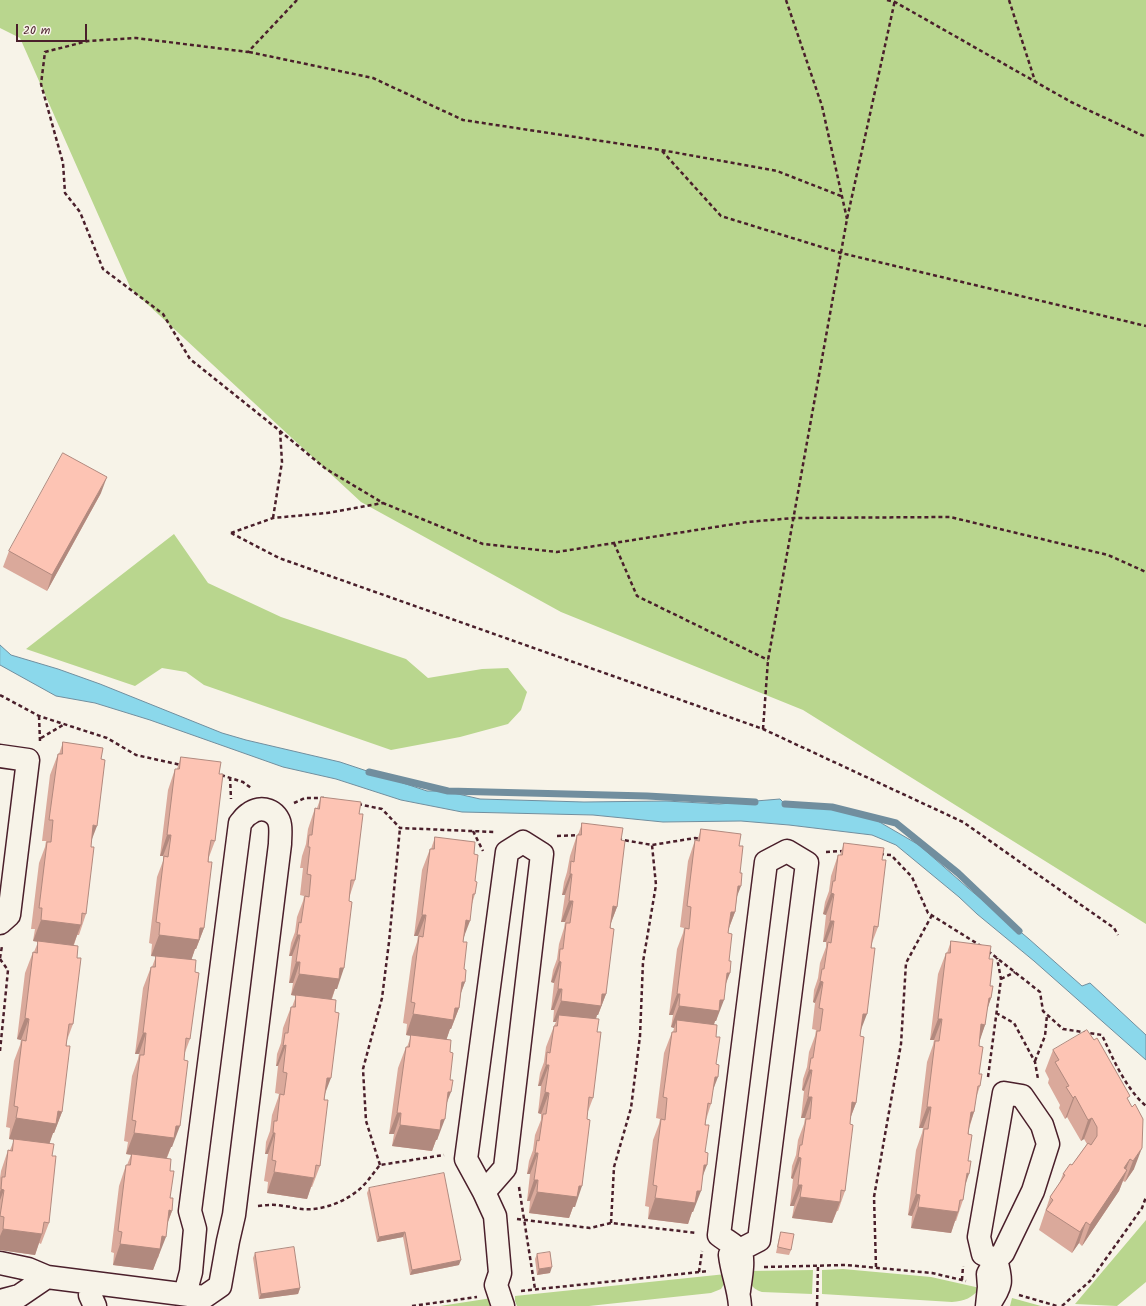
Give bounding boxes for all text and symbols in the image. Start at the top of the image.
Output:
scale bar [18,16,89,42]
text: 20 m [23,21,50,40]

